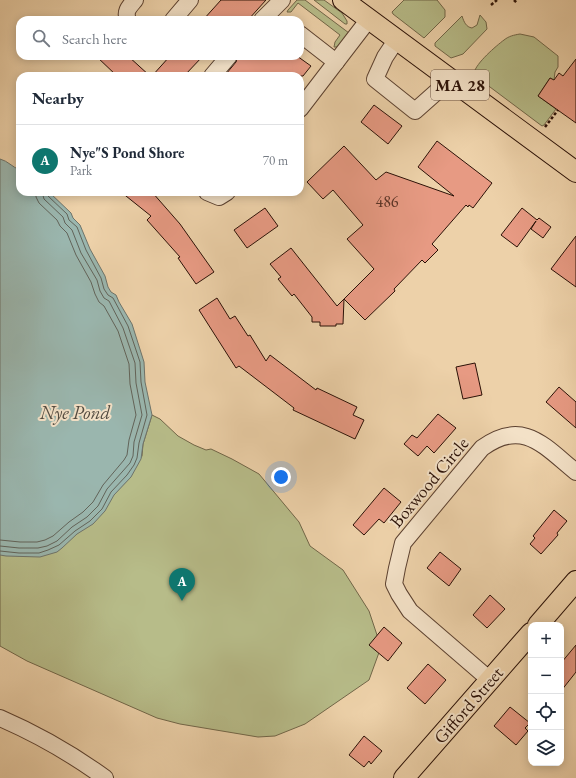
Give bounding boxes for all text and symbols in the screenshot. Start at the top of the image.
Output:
search box [16,16,304,60]
icon: search [30,27,52,49]
text: Search here [62,29,127,48]
road number: MA 28 [431,70,489,100]
text: Nearby [32,87,84,109]
text: Nye"S Pond Shore [70,143,184,162]
text: A [40,152,50,169]
text: 70 m [263,152,288,169]
text: Park [70,162,92,179]
house number: 486 [375,191,399,212]
water label: Nye Pond [39,400,110,425]
street label: Boxwood Circle [385,432,473,532]
your location [271,467,291,487]
pin: A [169,568,195,601]
map controls [528,622,564,766]
button: + [528,622,564,658]
button: − [528,658,564,694]
street label: Gifford Street [428,661,508,748]
button: locate [528,694,564,730]
button: layers [528,730,564,766]

